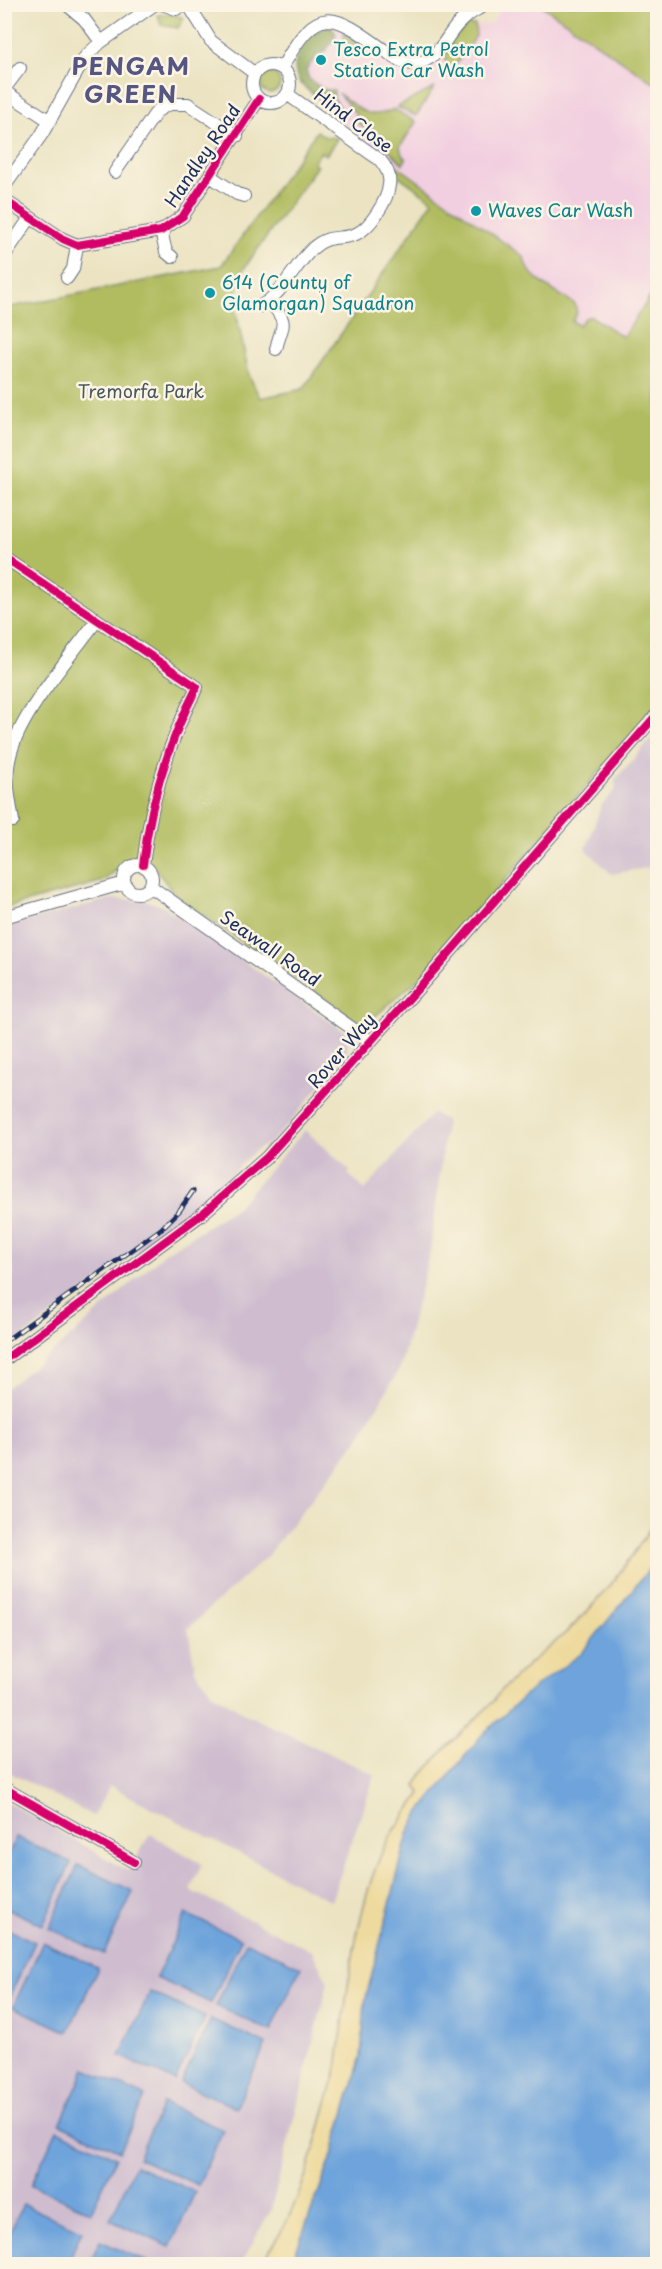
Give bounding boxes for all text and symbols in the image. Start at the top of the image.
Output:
place label: Tesco Extra Petrol Station Car Wash [333,35,489,83]
district label: PENGAM GREEN [71,47,191,111]
marker: Tesco Extra Petrol Station Car Wash [314,53,328,67]
street label: Hind Close [309,81,399,158]
street label: Handley Road [157,98,246,212]
place label: Waves Car Wash [488,196,633,223]
marker: Waves Car Wash [469,204,483,218]
place label: 614 (County of Glamorgan) Squadron [222,268,414,316]
marker: 614 (County of Glamorgan) Squadron [203,286,217,300]
park label: Tremorfa Park [78,377,204,404]
street label: Seawall Road [215,903,327,992]
street label: Rover Way [300,1006,381,1094]

